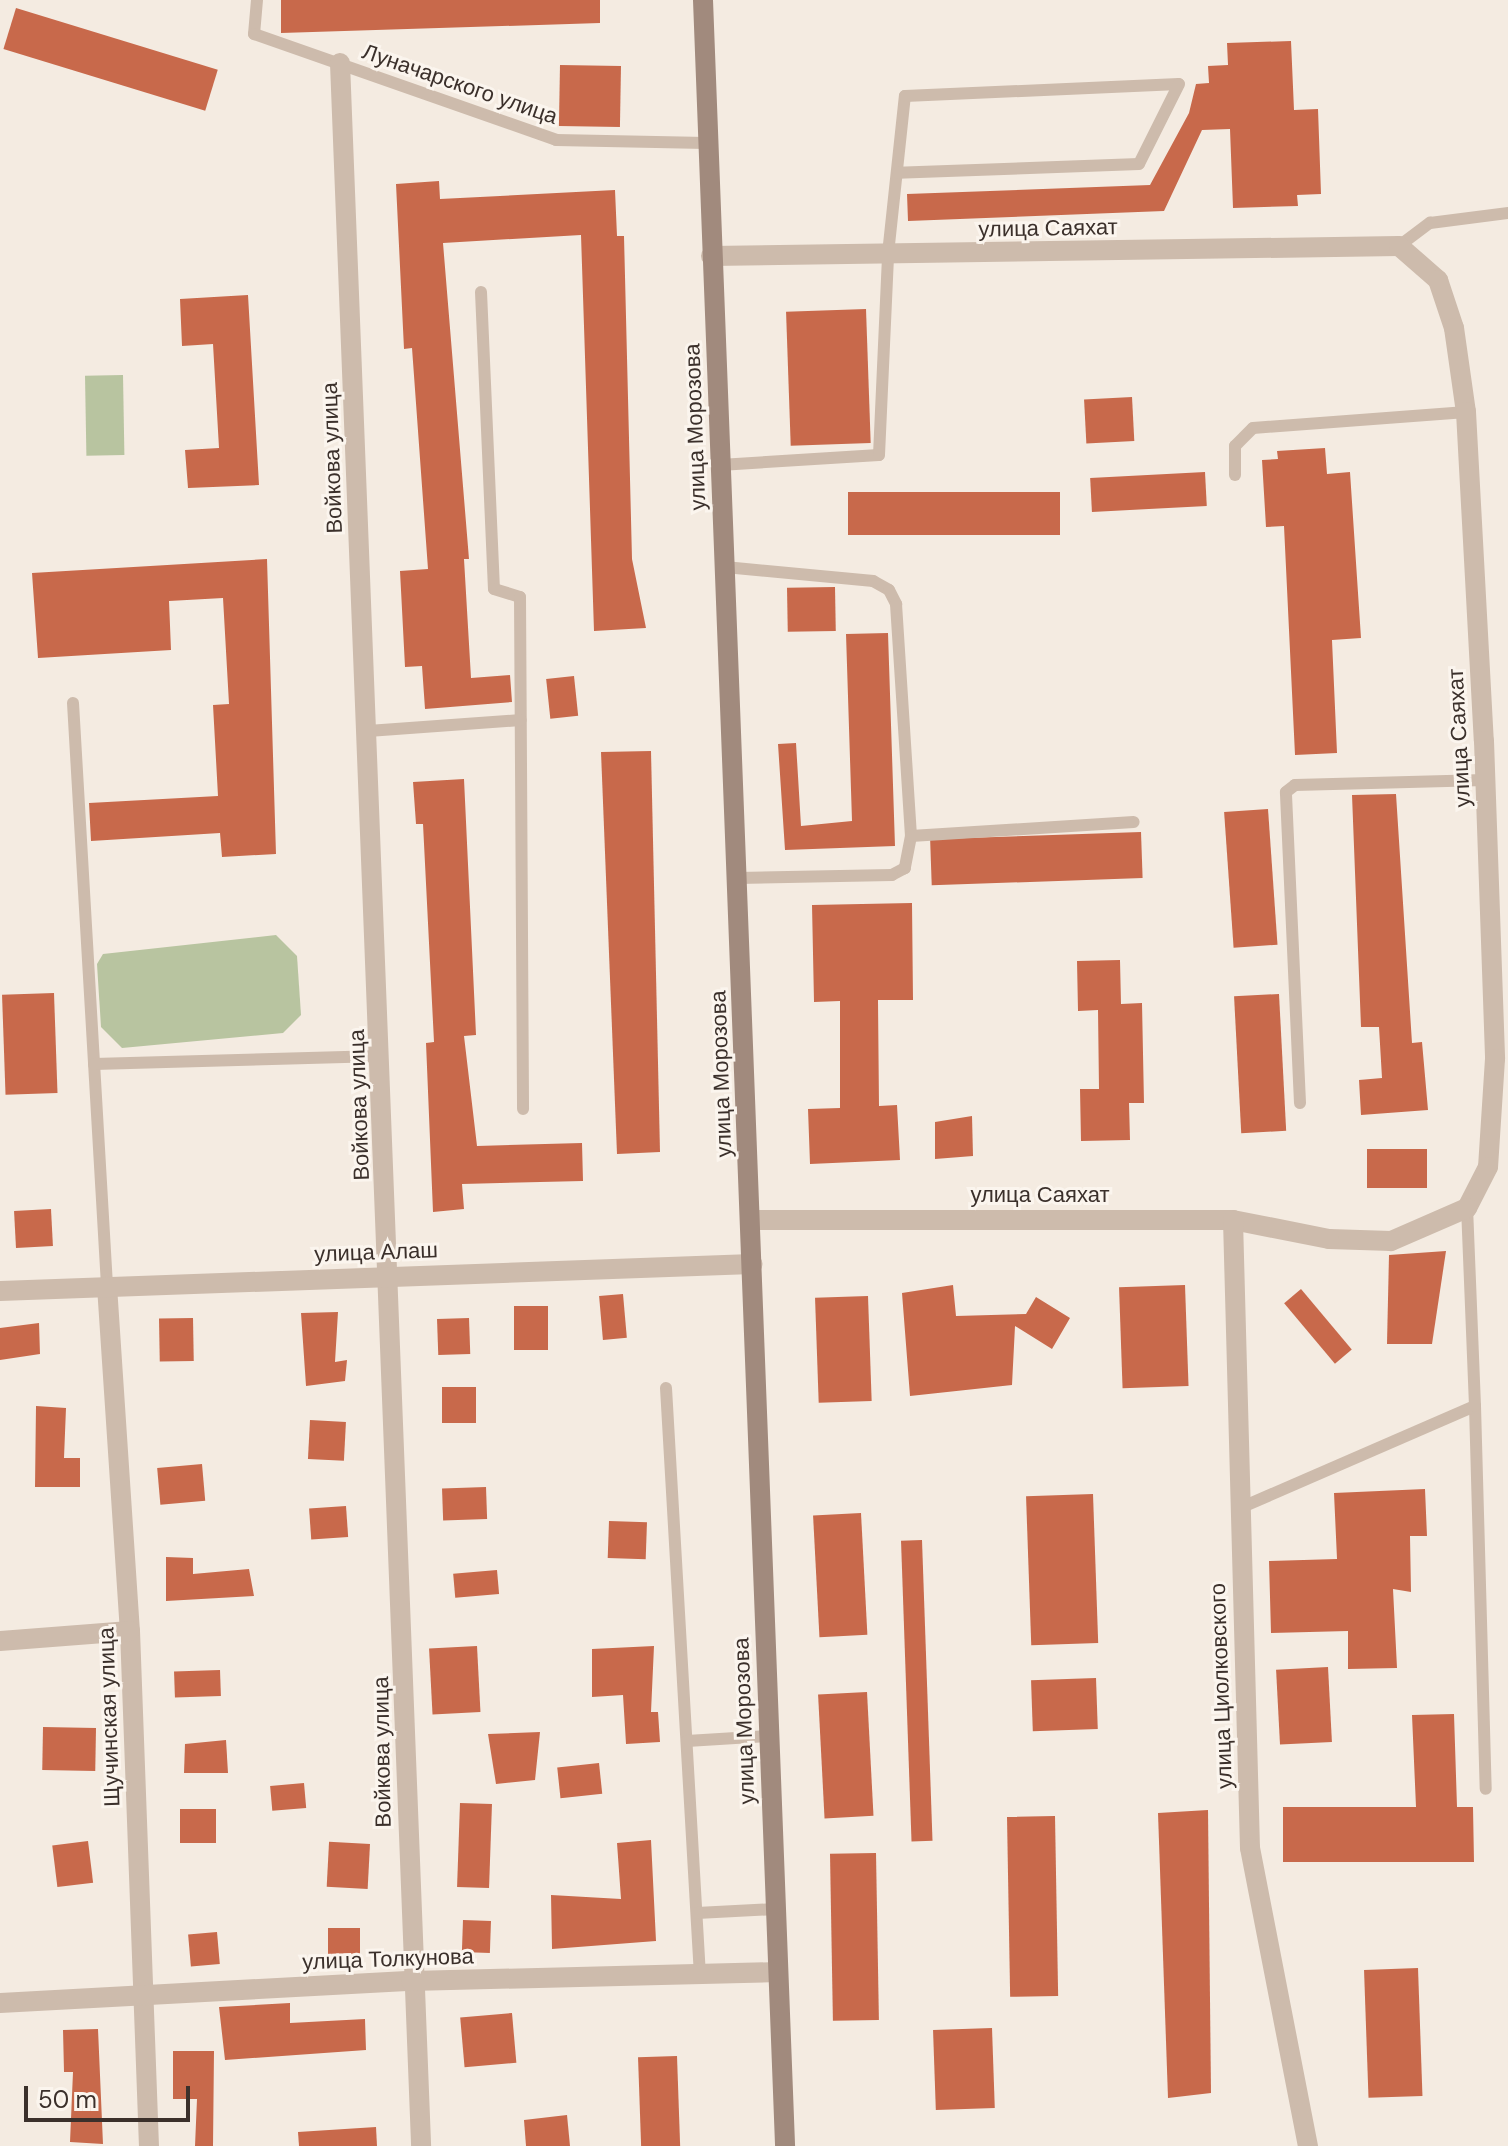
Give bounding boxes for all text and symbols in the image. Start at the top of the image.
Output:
street label: Луначарского улица [359,38,561,130]
street label: улица Саяхат [978,214,1118,242]
street label: улица Морозова [679,343,711,511]
street label: Войкова улица [316,382,348,534]
street label: улица Саяхат [1442,668,1476,808]
street label: улица Морозова [705,990,737,1158]
street label: Войкова улица [343,1029,375,1181]
street label: улица Саяхат [970,1182,1110,1208]
street label: улица Алаш [314,1237,438,1267]
street label: улица Циолковского [1204,1583,1238,1789]
street label: Щучинская улица [93,1627,125,1807]
street label: улица Морозова [728,1637,760,1805]
street label: Войкова улица [367,1676,397,1828]
street label: улица Толкунова [302,1943,474,1975]
scale bar [28,2070,194,2120]
text: 50 m [38,2084,97,2115]

